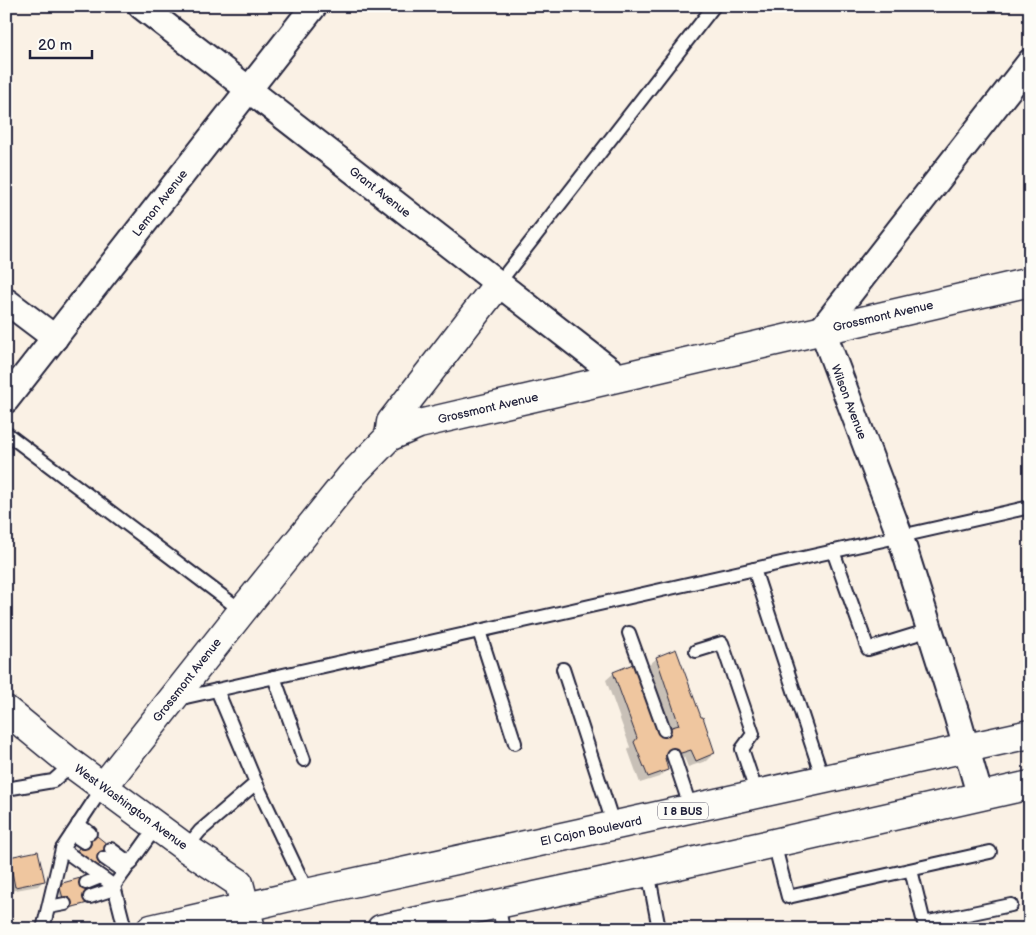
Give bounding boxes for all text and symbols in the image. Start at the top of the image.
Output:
scale bar [30,28,92,60]
text: 20 m [38,36,72,55]
street label: Grant Avenue [346,164,413,221]
street label: Lemon Avenue [130,167,191,240]
street label: Grossmont Avenue [831,298,935,335]
street label: Wilson Avenue [827,363,870,442]
street label: Grossmont Avenue [436,390,540,427]
street label: Grossmont Avenue [150,635,225,725]
street label: West Washington Avenue [71,761,190,854]
road number: I 8 BUS [658,802,708,819]
street label: El Cajon Boulevard [539,813,643,850]

